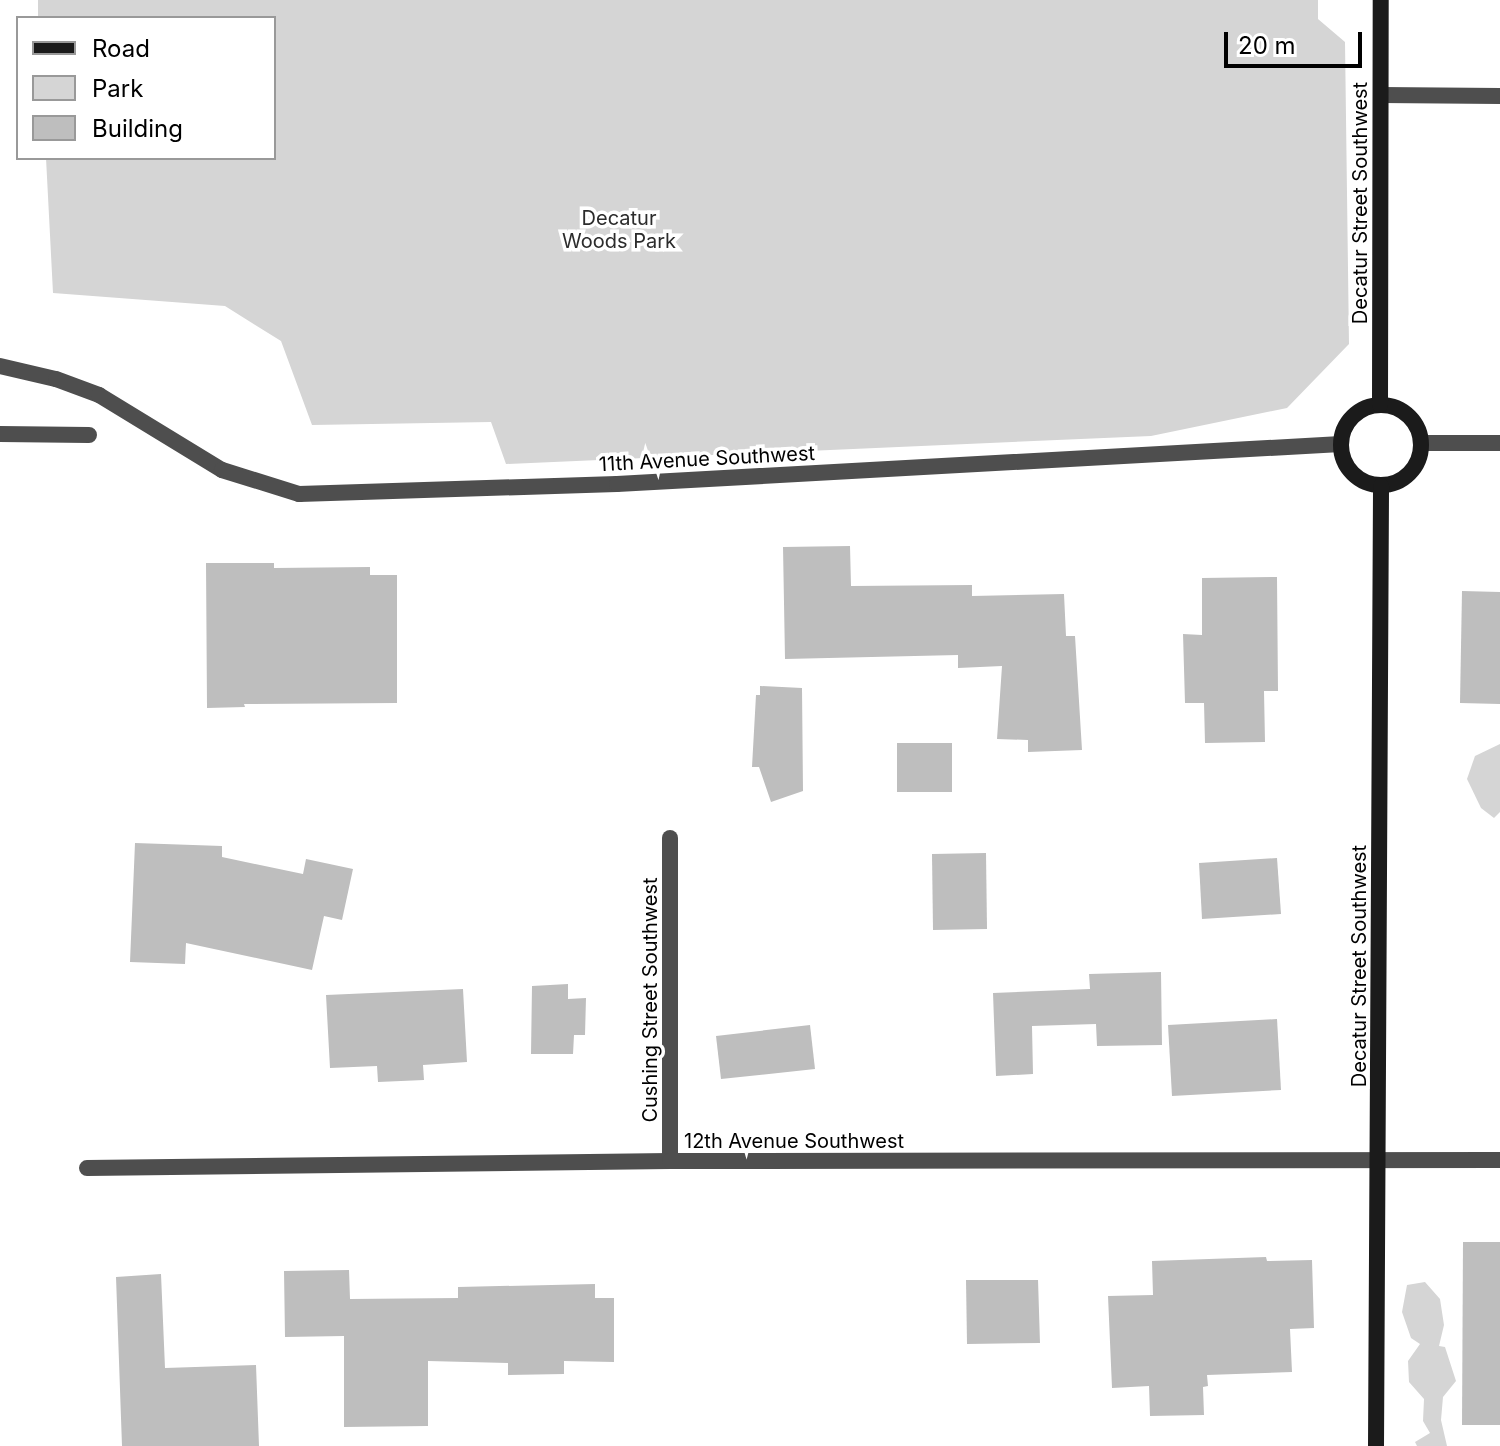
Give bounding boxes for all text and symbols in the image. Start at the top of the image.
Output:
legend [16,16,276,160]
scale bar [1228,16,1366,66]
text: 20 m [1238,31,1296,60]
text: Road [92,34,150,63]
text: Park [92,74,143,103]
street label: Decatur Street Southwest [1348,82,1372,324]
text: Building [92,114,183,143]
park label: Decatur Woods Park [562,206,676,253]
street label: 11th Avenue Southwest [598,441,816,477]
street label: Decatur Street Southwest [1347,845,1371,1087]
street label: Cushing Street Southwest [638,877,662,1123]
street label: 12th Avenue Southwest [684,1129,904,1153]

